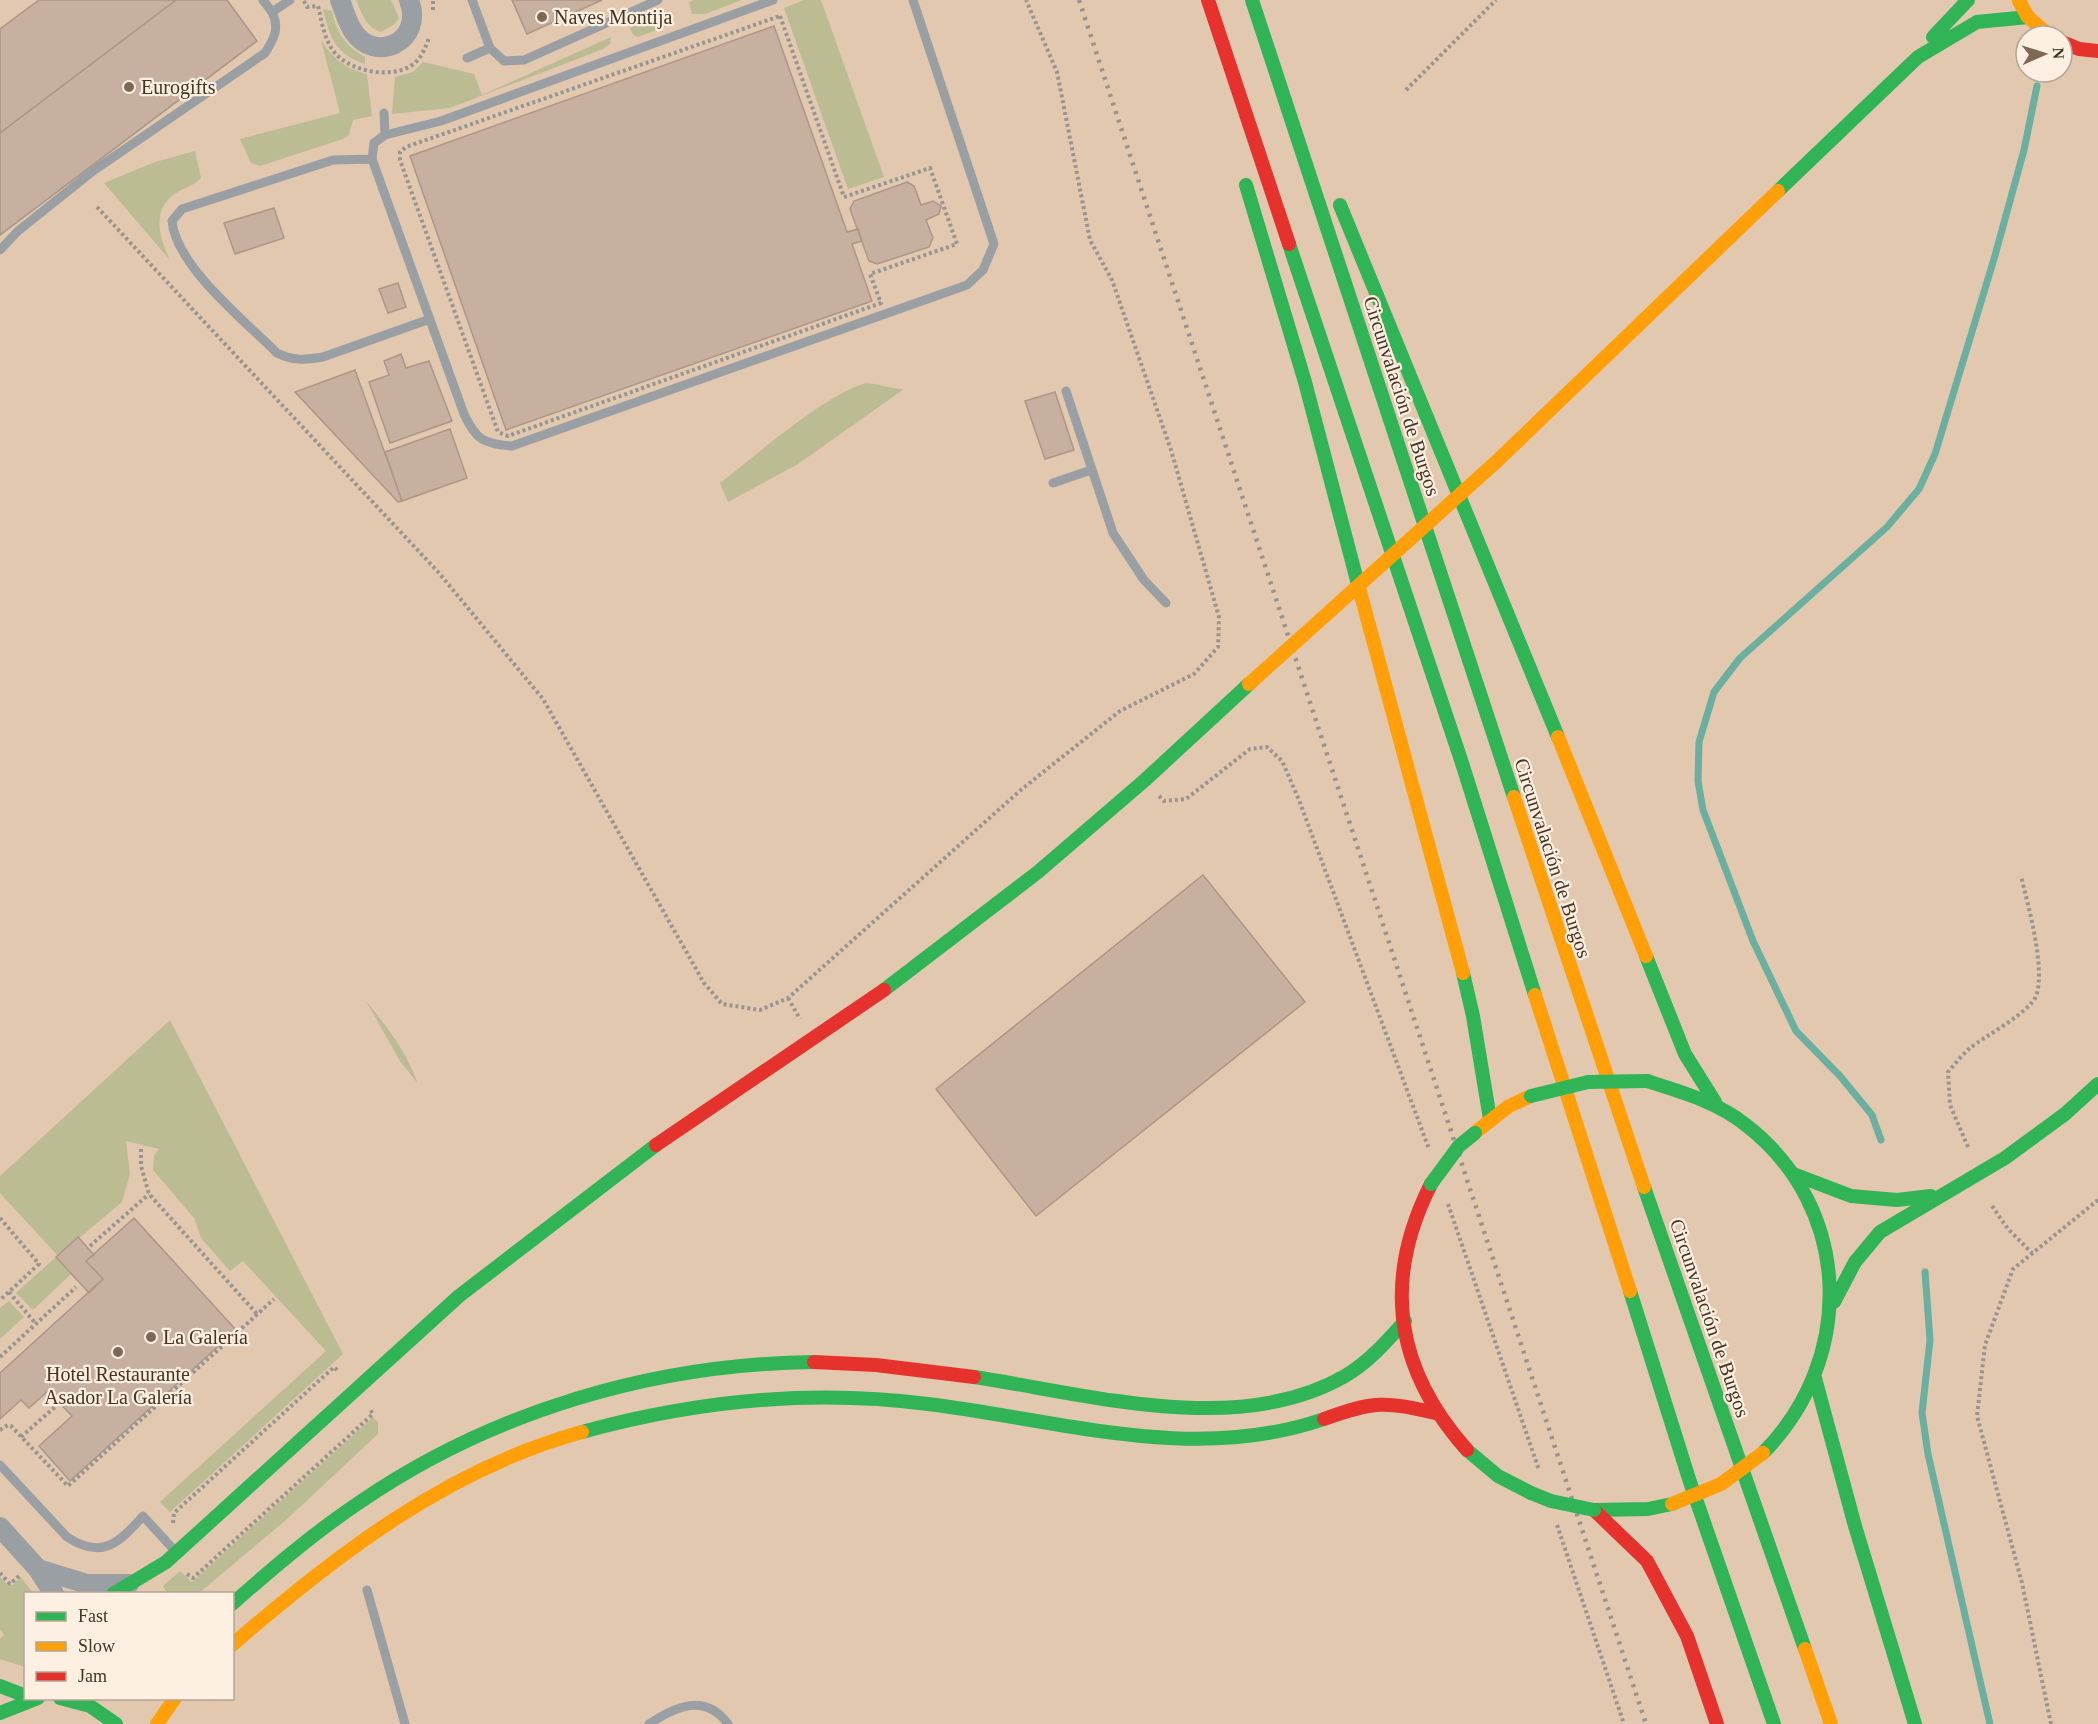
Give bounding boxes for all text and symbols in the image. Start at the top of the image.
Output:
place label: Naves Montija [554,6,672,29]
marker: Naves Montija [535,10,549,24]
north arrow [2014,24,2074,84]
text: N [2050,47,2067,60]
place label: Eurogifts [141,76,216,99]
marker: Eurogifts [122,80,136,94]
street label: Circunvalación de Burgos [1358,293,1445,499]
street label: Circunvalación de Burgos [1509,755,1596,961]
street label: Circunvalación de Burgos [1665,1216,1754,1421]
place label: La Galería [163,1326,248,1348]
marker: La Galería [144,1330,158,1344]
marker: Hotel Restaurante Asador La Galería [111,1345,125,1359]
place label: Hotel Restaurante Asador La Galería [44,1363,192,1408]
legend [24,1592,234,1700]
text: Fast [78,1606,108,1626]
text: Slow [78,1636,115,1656]
text: Jam [78,1666,107,1686]

